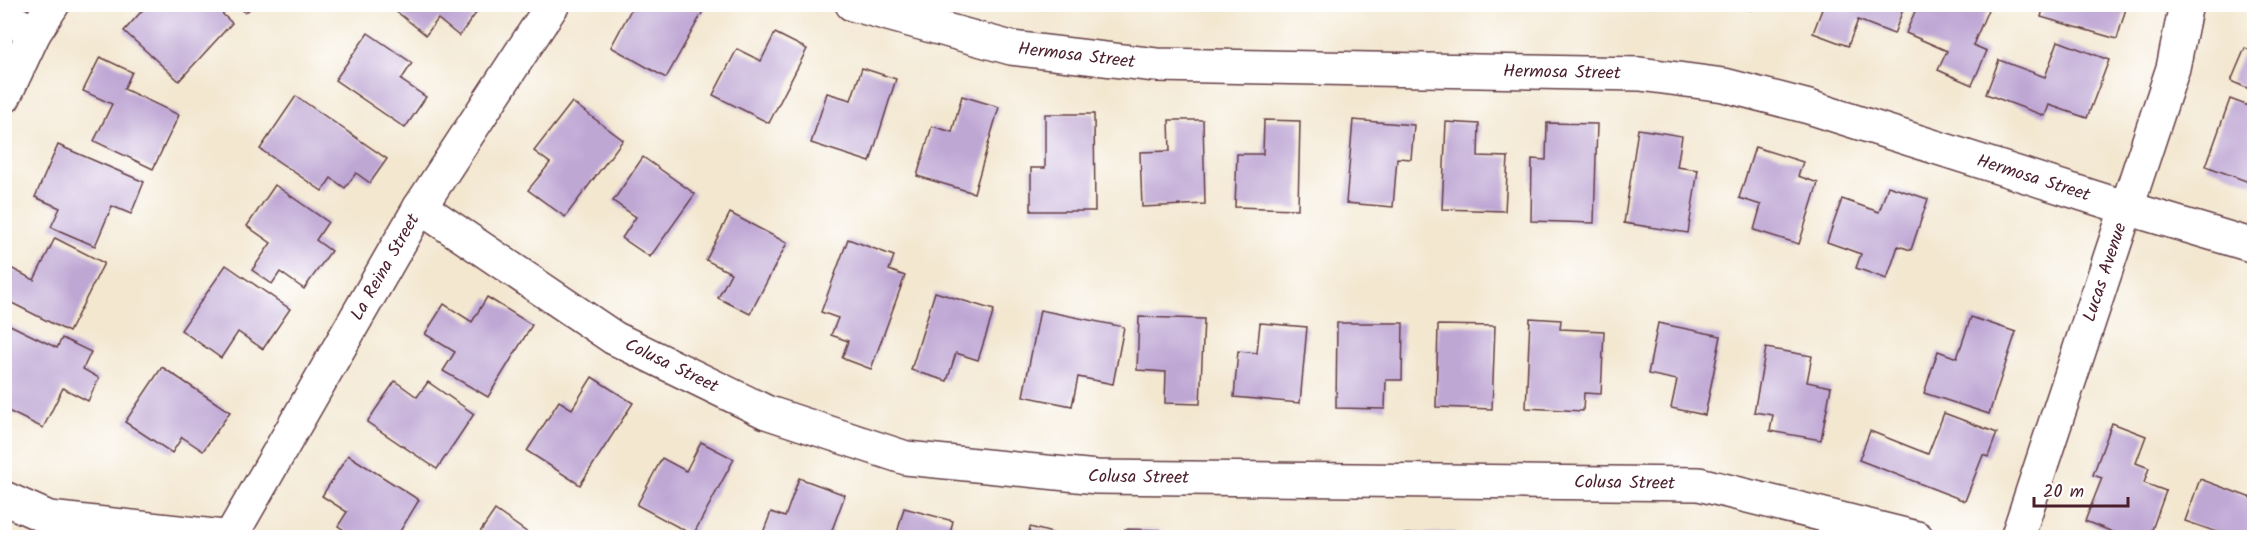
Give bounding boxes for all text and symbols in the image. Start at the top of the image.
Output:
street label: Hermosa Street [1016,34,1138,77]
street label: Hermosa Street [1503,57,1622,88]
street label: Hermosa Street [1973,147,2095,210]
street label: La Reina Street [343,207,428,326]
street label: Lucas Avenue [2075,219,2135,326]
street label: Colusa Street [620,331,724,402]
street label: Colusa Street [1087,462,1190,493]
street label: Colusa Street [1574,468,1676,498]
scale bar [2034,470,2128,508]
text: 20 m [2043,478,2084,507]

